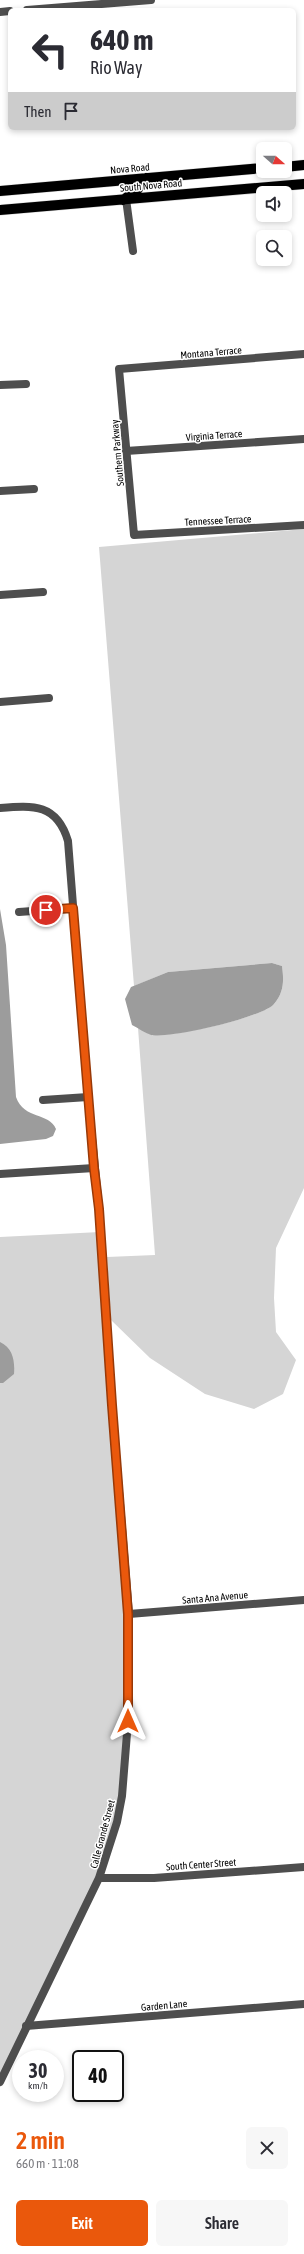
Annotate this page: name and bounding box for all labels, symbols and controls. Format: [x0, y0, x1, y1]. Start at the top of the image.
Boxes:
icon: left [24, 24, 76, 76]
text: 640 m [90, 24, 153, 56]
text: Rio Way [90, 57, 142, 78]
icon: arrive [60, 100, 82, 122]
text: Then [24, 103, 52, 120]
north arrow [256, 142, 292, 178]
map controls [256, 142, 292, 266]
street label: Nova Road [110, 161, 151, 176]
street label: South Nova Road [119, 177, 183, 194]
button: sound [256, 186, 292, 222]
button: search [256, 230, 292, 266]
street label: Montana Terrace [180, 344, 243, 361]
street label: Southern Parkway [109, 419, 126, 487]
street label: Virginia Terrace [185, 428, 243, 443]
street label: Tennessee Terrace [184, 513, 252, 528]
pin [29, 893, 63, 927]
icon: arrive [35, 899, 57, 921]
street label: Santa Ana Avenue [182, 1589, 249, 1606]
position arrow [107, 1700, 149, 1742]
street label: Calle Grande Street [88, 1799, 117, 1870]
street label: South Center Street [166, 1857, 237, 1872]
street label: Garden Lane [140, 1998, 188, 2013]
speed limit sign: 40 [72, 2050, 124, 2102]
text: 30 [29, 2059, 47, 2082]
text: km/h [28, 2080, 48, 2091]
text: 2 min [16, 2127, 65, 2154]
button: close [246, 2127, 288, 2169]
text: 660 m · 11:08 [16, 2156, 79, 2171]
button: Exit [16, 2200, 148, 2246]
button: Share [156, 2200, 288, 2246]

